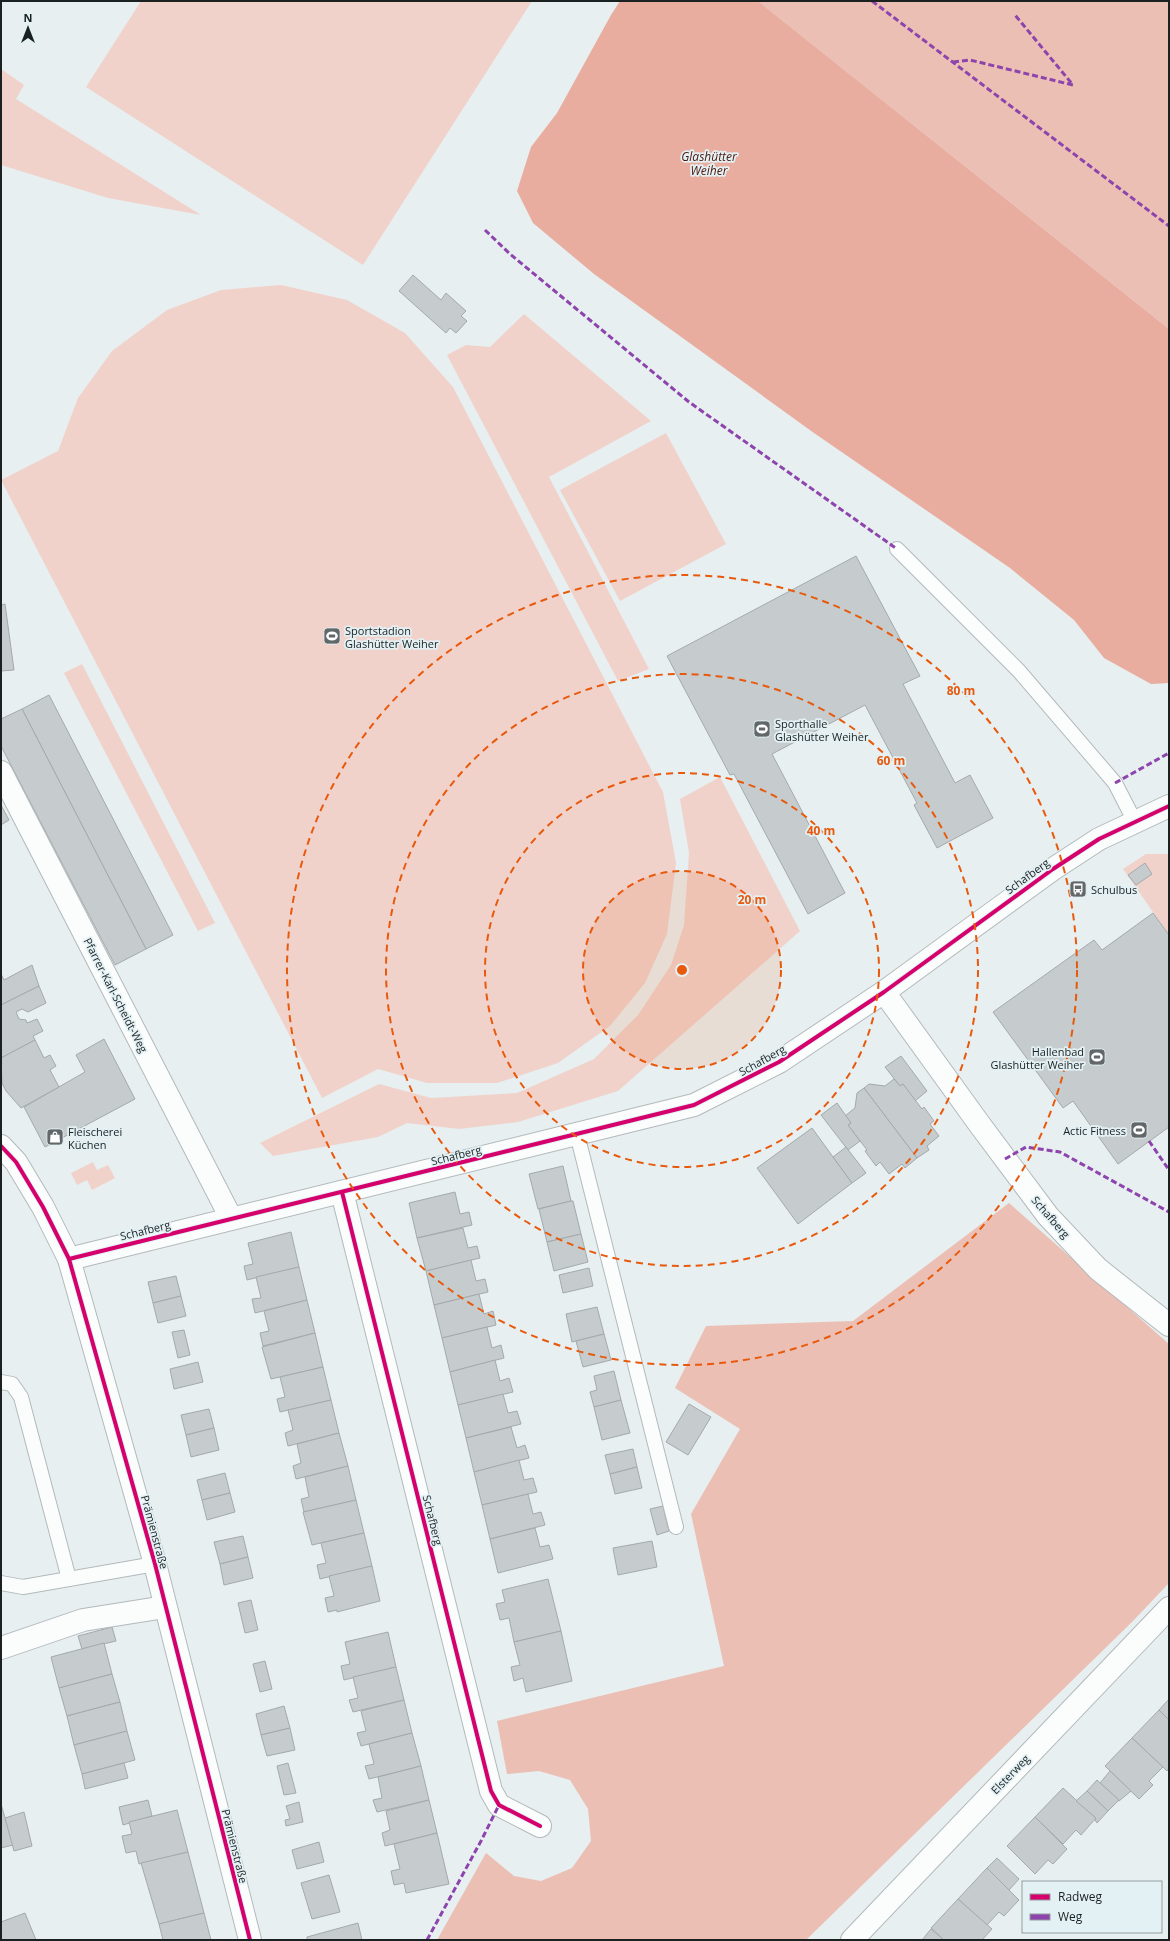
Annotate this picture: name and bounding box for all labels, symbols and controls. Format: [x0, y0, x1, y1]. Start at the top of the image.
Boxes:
north arrow [8, 8, 48, 48]
text: N [24, 10, 32, 25]
water label: Glashütter Weiher [681, 148, 738, 179]
place label: Sportstadion Glashütter Weiher [345, 623, 439, 651]
sports icon: Sportstadion Glashütter Weiher [322, 626, 342, 646]
text: 80 m [947, 682, 975, 699]
place label: Sporthalle Glashütter Weiher [775, 716, 869, 744]
sports icon: Sporthalle Glashütter Weiher [752, 719, 772, 739]
text: 60 m [877, 752, 905, 769]
text: 40 m [807, 822, 835, 839]
street label: Schafberg [1002, 855, 1052, 897]
bus stop icon: Schulbus [1068, 879, 1088, 899]
place label: Schulbus [1091, 882, 1137, 897]
text: 20 m [738, 891, 766, 908]
street label: Pfarrer-Karl-Scheidt-Weg [81, 935, 151, 1055]
centre of rings [675, 963, 689, 977]
street label: Schafberg [736, 1041, 788, 1079]
place label: Hallenbad Glashütter Weiher [990, 1044, 1084, 1072]
sports icon: Hallenbad Glashütter Weiher [1087, 1047, 1107, 1067]
sports icon: Actic Fitness [1129, 1120, 1149, 1140]
place label: Actic Fitness [1063, 1123, 1126, 1138]
place label: Fleischerei Küchen [68, 1124, 122, 1152]
shop icon: Fleischerei Küchen [45, 1127, 65, 1147]
street label: Schafberg [429, 1142, 483, 1168]
street label: Schafberg [1029, 1193, 1073, 1241]
street label: Schafberg [118, 1217, 172, 1243]
street label: Prämienstraße [138, 1493, 172, 1571]
street label: Schafberg [420, 1493, 446, 1547]
street label: Elsterweg [987, 1751, 1033, 1797]
street label: Prämienstraße [219, 1807, 251, 1885]
legend [1022, 1881, 1162, 1933]
text: Radweg [1058, 1888, 1102, 1905]
text: Weg [1058, 1908, 1083, 1925]

